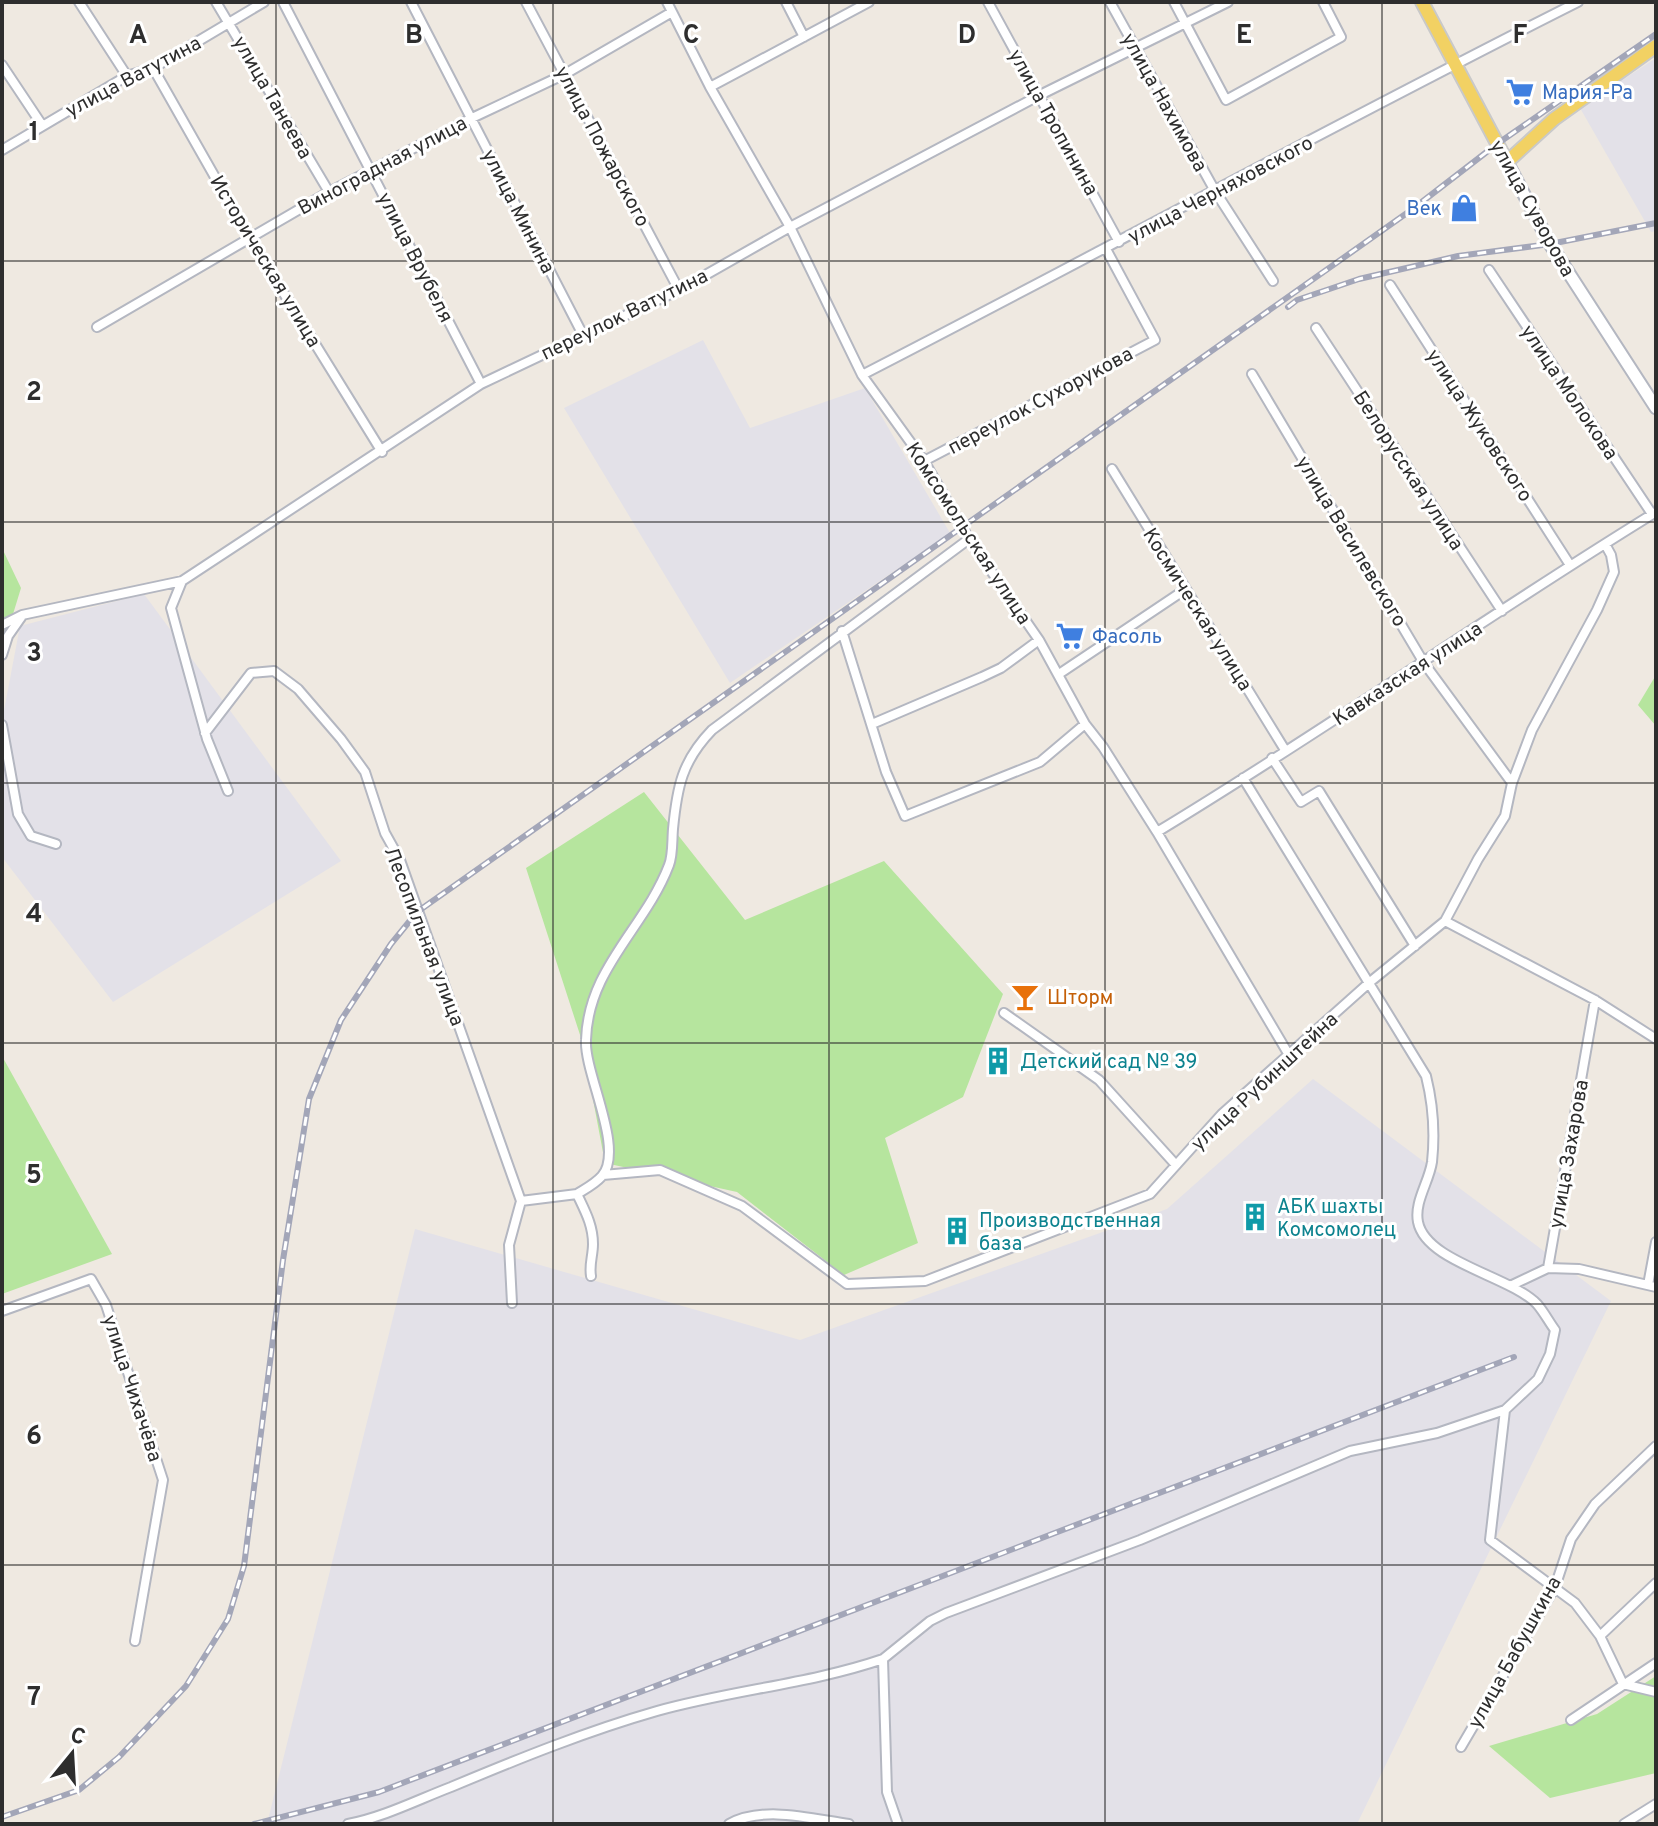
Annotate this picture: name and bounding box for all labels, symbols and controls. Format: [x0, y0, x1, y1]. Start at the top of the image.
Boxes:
text: A [129, 20, 147, 53]
text: B [405, 20, 423, 53]
text: C [683, 20, 699, 53]
text: D [958, 20, 976, 53]
text: E [1236, 20, 1252, 53]
text: F [1513, 20, 1528, 53]
street label: улица Нахимова [1114, 29, 1212, 177]
street label: улица Ватутина [62, 31, 206, 124]
street label: улица Танеева [226, 32, 317, 164]
street label: улица Тропинина [1001, 45, 1103, 201]
street label: улица Пожарского [548, 62, 655, 232]
supermarket icon: Мария-Ра [1505, 77, 1535, 107]
place label: Мария-Ра [1542, 81, 1633, 107]
street label: Виноградная улица [294, 111, 472, 222]
text: 1 [29, 117, 39, 150]
street label: улица Черняховского [1124, 131, 1318, 251]
street label: улица Суворова [1483, 136, 1580, 282]
street label: улица Минина [475, 145, 560, 279]
street label: Историческая улица [203, 171, 326, 353]
street label: улица Врубеля [370, 188, 458, 328]
shop icon: Век [1449, 193, 1479, 223]
place label: Век [1406, 197, 1442, 223]
street label: переулок Ватутина [537, 264, 713, 368]
street label: улица Молокова [1514, 321, 1623, 466]
street label: переулок Сухорукова [944, 342, 1138, 462]
street label: улица Жуковского [1419, 345, 1537, 507]
text: 2 [26, 377, 42, 410]
street label: Белорусская улица [1346, 386, 1469, 556]
street label: Комсомольская улица [899, 438, 1036, 630]
street label: улица Василевского [1289, 452, 1412, 632]
street label: Космическая улица [1136, 524, 1257, 696]
street label: Кавказская улица [1328, 617, 1488, 733]
supermarket icon: Фасоль [1055, 621, 1085, 651]
place label: Фасоль [1092, 625, 1162, 651]
text: 3 [26, 638, 42, 671]
street label: Лесопильная улица [377, 843, 469, 1030]
text: 4 [26, 899, 42, 932]
bar icon: Шторм [1010, 982, 1040, 1012]
place label: Шторм [1047, 986, 1113, 1012]
street label: улица Рубинштейна [1186, 1007, 1344, 1157]
building icon: Детский сад № 39 [983, 1046, 1013, 1076]
place label: Детский сад № 39 [1020, 1050, 1197, 1076]
street label: улица Захарова [1544, 1078, 1596, 1231]
text: 5 [26, 1160, 42, 1193]
place label: АБК шахты Комсомолец [1277, 1195, 1396, 1244]
building icon: АБК шахты Комсомолец [1240, 1202, 1270, 1232]
place label: Производственная база [979, 1209, 1161, 1258]
building icon: Производственная база [942, 1216, 972, 1246]
street label: улица Чихачёва [95, 1312, 167, 1465]
text: 6 [26, 1421, 42, 1454]
street label: улица Бабушкина [1463, 1572, 1568, 1734]
text: 7 [27, 1682, 41, 1715]
north arrow [32, 1714, 112, 1794]
text: С [67, 1722, 88, 1752]

